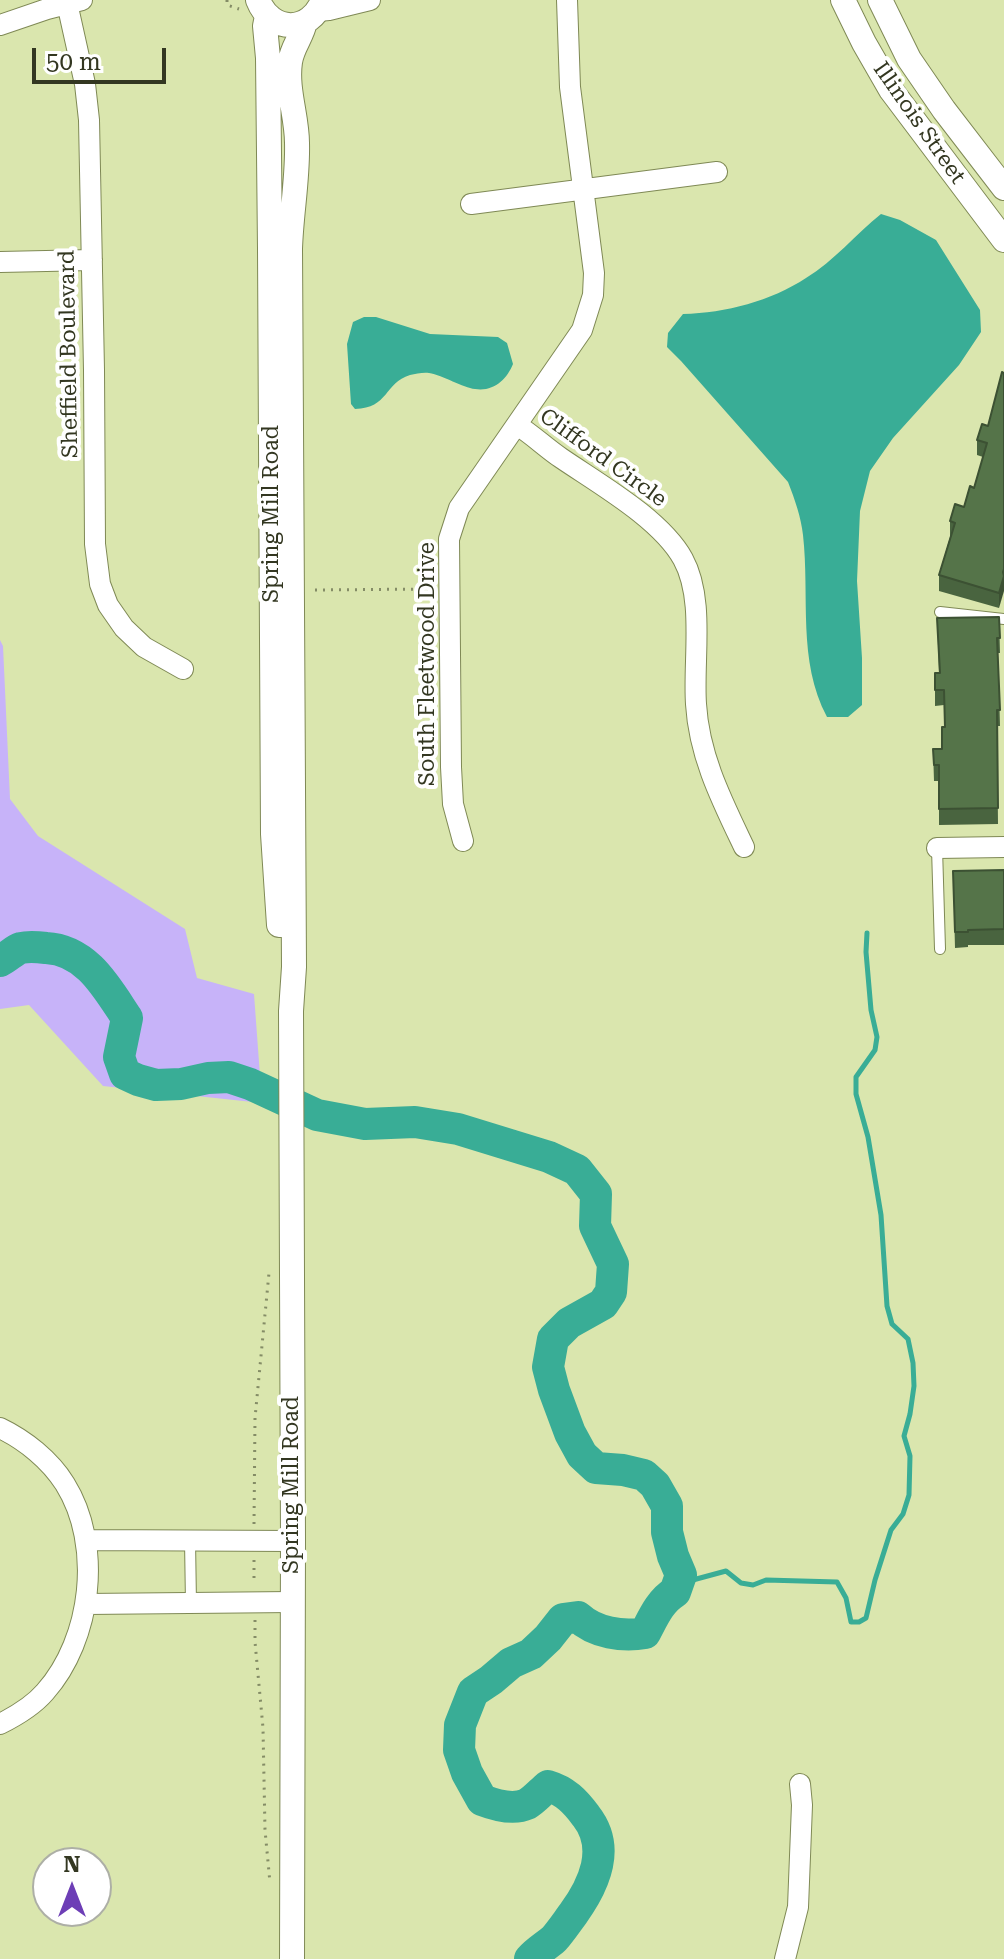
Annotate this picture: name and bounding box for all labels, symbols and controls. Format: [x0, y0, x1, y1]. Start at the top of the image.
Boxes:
scale bar [36, 32, 170, 82]
text: 50 m [46, 48, 101, 76]
street label: Illinois Street [867, 57, 971, 189]
street label: Sheffield Boulevard [54, 250, 84, 458]
street label: Clifford Circle [534, 403, 672, 513]
street label: Spring Mill Road [259, 425, 285, 603]
street label: South Fleetwood Drive [415, 542, 441, 786]
street label: Spring Mill Road [279, 1396, 305, 1574]
north arrow [32, 1847, 112, 1927]
text: N [64, 1852, 80, 1877]

